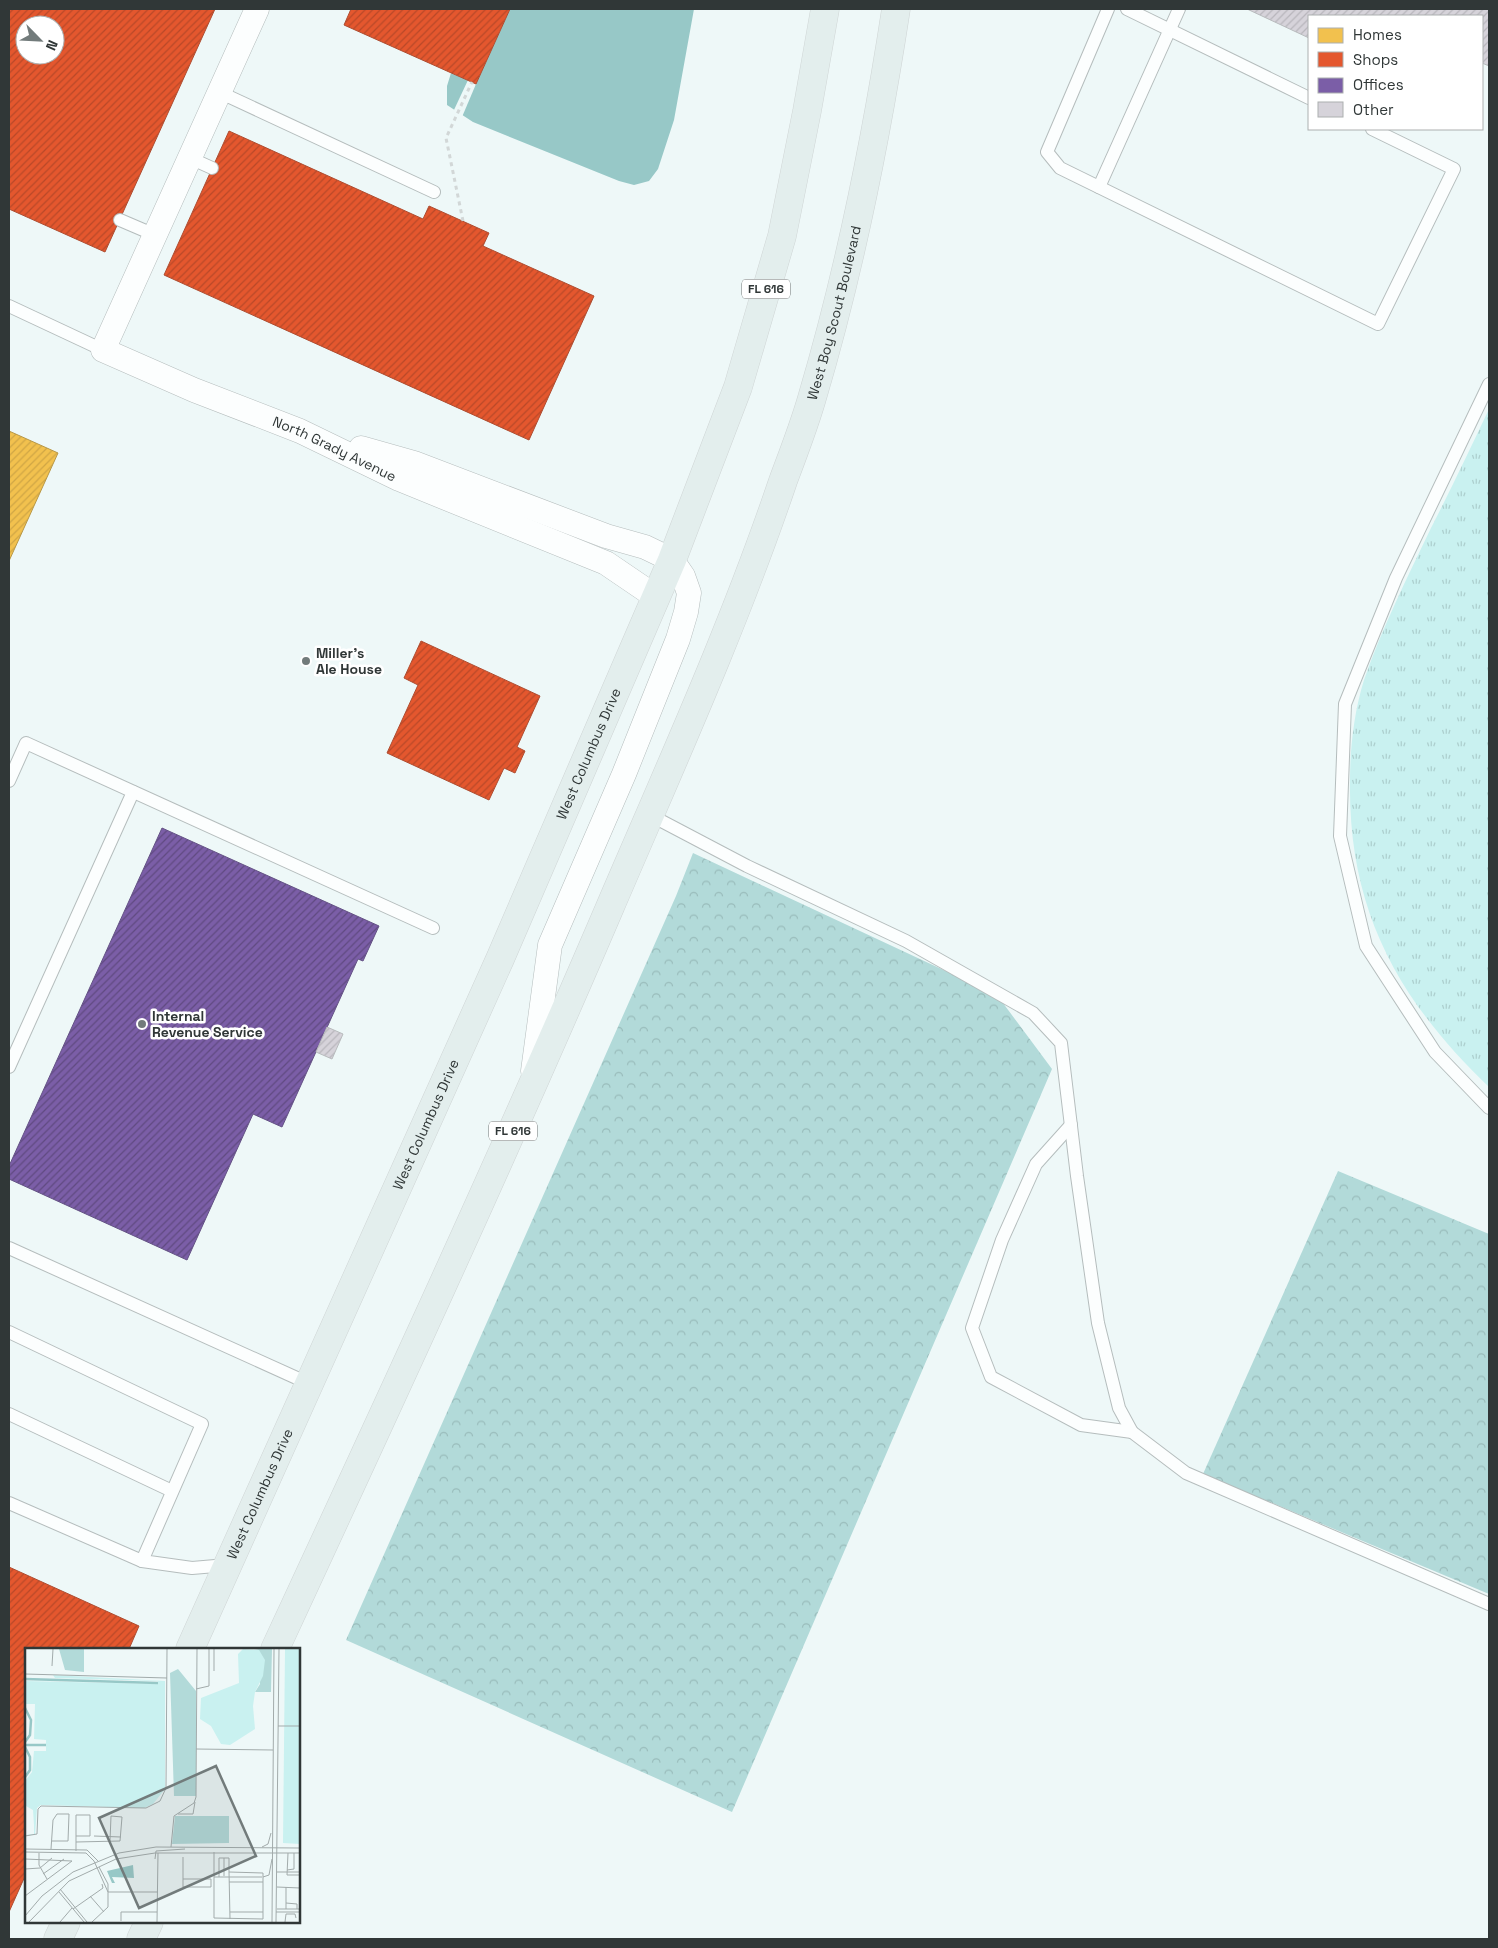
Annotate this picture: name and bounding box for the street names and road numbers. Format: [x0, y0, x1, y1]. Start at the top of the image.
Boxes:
street label: West Boy Scout Boulevard [803, 224, 865, 402]
road number: FL 616 [742, 280, 790, 298]
street label: North Grady Avenue [270, 412, 399, 485]
street label: West Columbus Drive [552, 685, 625, 822]
street label: West Columbus Drive [388, 1056, 463, 1193]
road number: FL 616 [489, 1122, 537, 1140]
street label: West Columbus Drive [222, 1426, 297, 1562]

